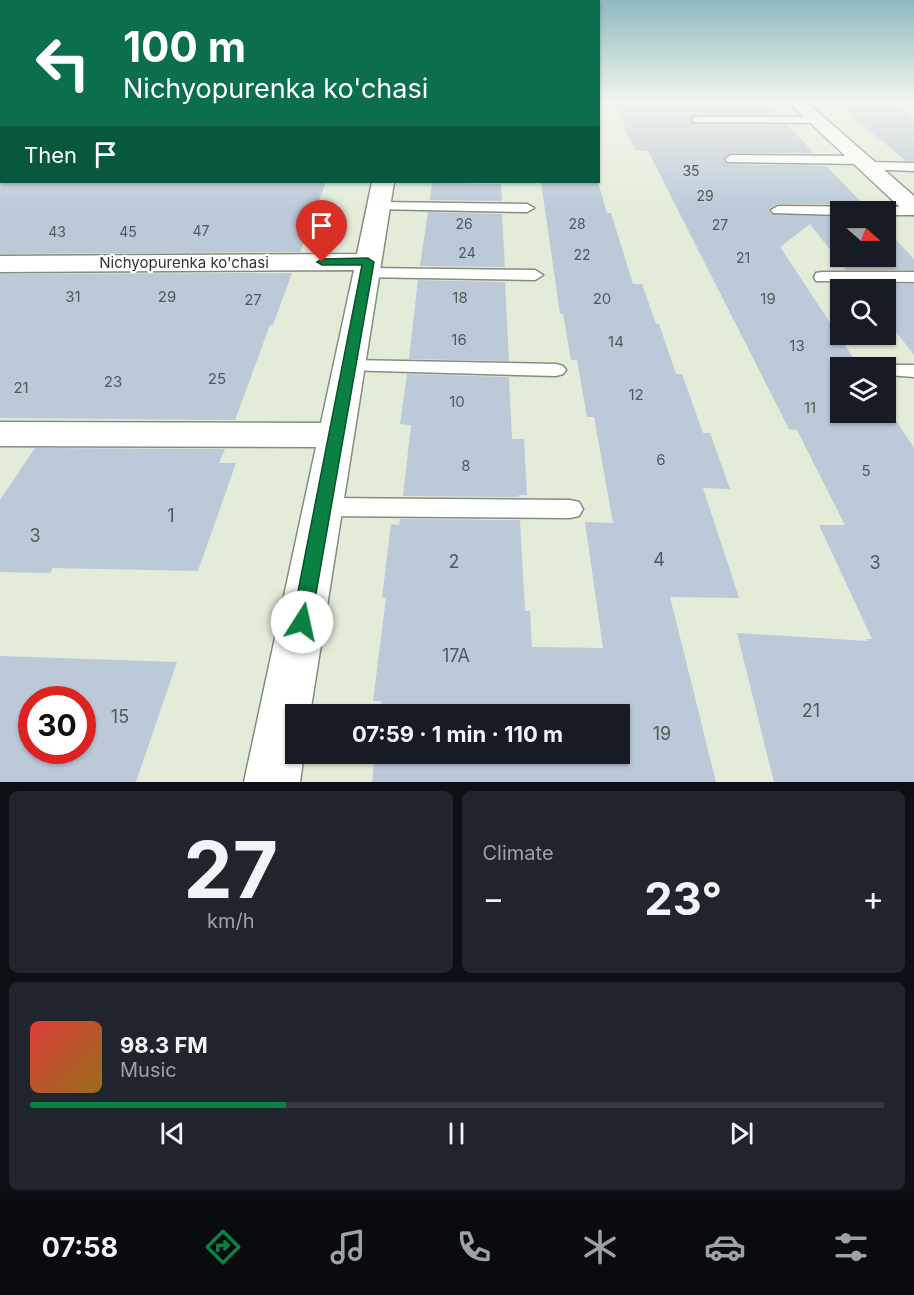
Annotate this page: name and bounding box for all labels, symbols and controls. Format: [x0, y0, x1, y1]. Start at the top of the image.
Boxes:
text: 100 m [123, 21, 246, 72]
icon: left [24, 24, 102, 102]
text: Nichyopurenka ko'chasi [123, 72, 428, 105]
icon: arrive [89, 138, 122, 171]
text: Then [24, 142, 77, 168]
house number: 35 [682, 162, 700, 179]
house number: 29 [696, 187, 714, 204]
pin [296, 200, 347, 262]
north arrow [830, 201, 896, 267]
map controls [830, 201, 896, 423]
icon: arrive [305, 209, 338, 242]
house number: 26 [455, 215, 473, 232]
house number: 28 [568, 215, 586, 232]
house number: 27 [712, 216, 728, 233]
house number: 47 [193, 222, 210, 239]
house number: 43 [48, 223, 66, 240]
house number: 45 [119, 223, 137, 240]
house number: 24 [458, 244, 476, 261]
house number: 22 [573, 246, 591, 263]
house number: 21 [736, 249, 750, 266]
street label: Nichyopurenka ko'chasi [99, 253, 269, 272]
button: search [830, 279, 896, 345]
house number: 31 [65, 287, 81, 306]
house number: 29 [158, 287, 176, 306]
house number: 18 [452, 288, 468, 307]
house number: 20 [593, 289, 611, 308]
house number: 19 [760, 289, 776, 308]
house number: 27 [244, 290, 262, 309]
house number: 16 [451, 330, 467, 349]
house number: 14 [608, 332, 624, 351]
house number: 13 [789, 336, 805, 355]
button: layers [830, 357, 896, 423]
house number: 25 [208, 369, 226, 388]
house number: 23 [104, 372, 122, 391]
house number: 21 [13, 378, 29, 397]
house number: 12 [628, 385, 644, 404]
house number: 10 [449, 392, 465, 411]
house number: 11 [804, 398, 816, 417]
house number: 6 [656, 450, 666, 469]
house number: 8 [461, 456, 471, 475]
house number: 5 [861, 461, 871, 480]
house number: 1 [167, 505, 175, 526]
house number: 3 [29, 525, 41, 546]
house number: 4 [653, 549, 665, 570]
house number: 2 [449, 551, 459, 572]
house number: 3 [869, 552, 881, 573]
position arrow [270, 590, 334, 654]
house number: 17A [442, 645, 470, 666]
speed limit sign: 30 [18, 686, 96, 764]
house number: 21 [802, 700, 820, 721]
house number: 15 [111, 706, 129, 727]
text: 07:59 · 1 min · 110 m [352, 721, 563, 747]
house number: 19 [653, 723, 671, 744]
text: 27 [184, 822, 278, 917]
text: Climate [483, 841, 554, 865]
text: 23° [644, 871, 722, 926]
text: − [483, 878, 504, 918]
text: + [862, 878, 884, 918]
text: km/h [207, 909, 255, 933]
text: 98.3 FM [120, 1032, 208, 1058]
text: Music [120, 1058, 177, 1082]
icon: previous [156, 1117, 189, 1150]
icon: pause [440, 1117, 473, 1150]
icon: next [725, 1117, 758, 1150]
icon: directions [202, 1226, 244, 1268]
icon: music [327, 1226, 369, 1268]
icon: phone [453, 1226, 495, 1268]
icon: climate [579, 1226, 621, 1268]
icon: car [704, 1226, 746, 1268]
icon: filters [830, 1226, 872, 1268]
text: 07:58 [42, 1231, 118, 1264]

